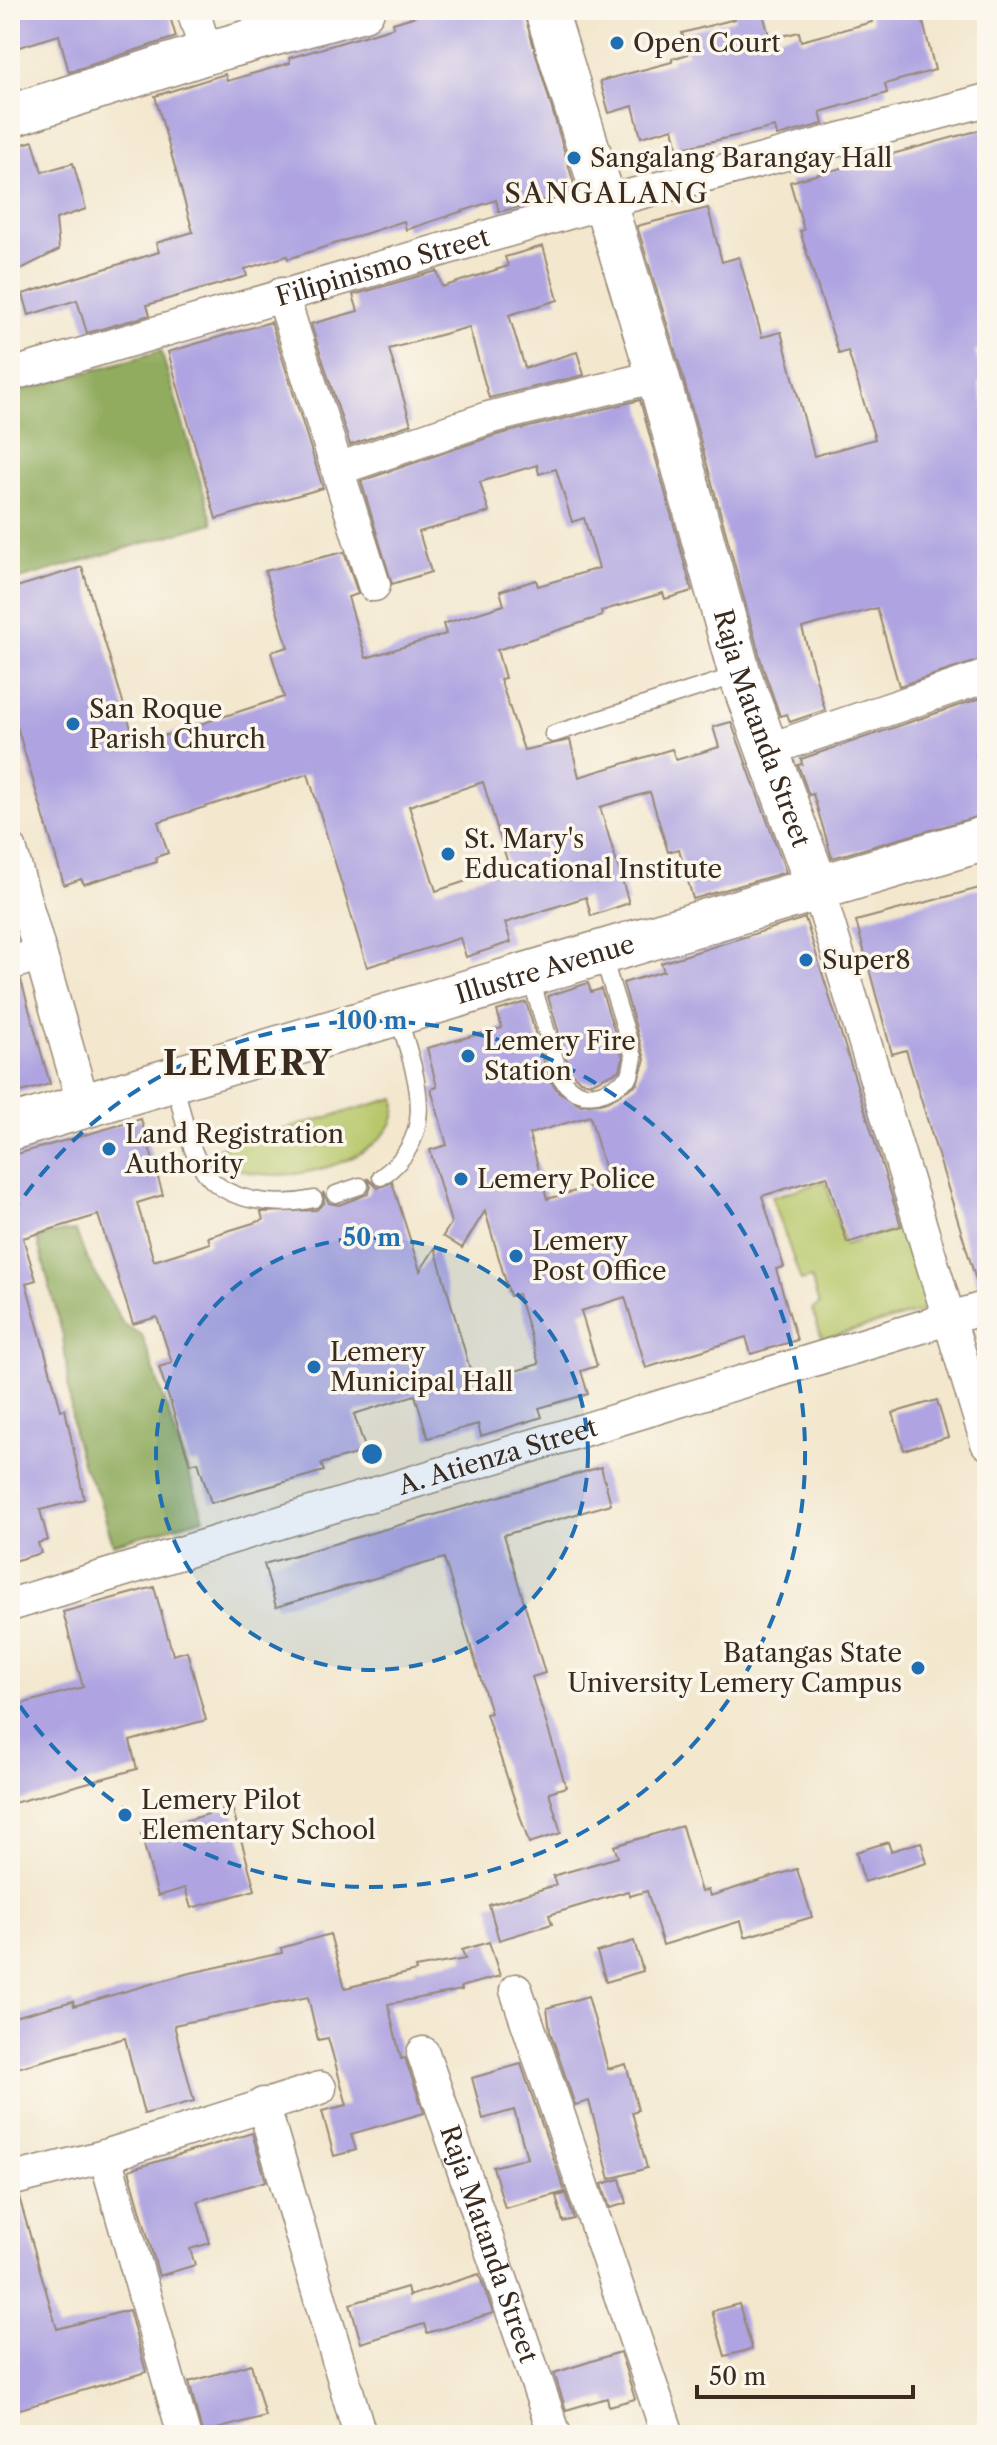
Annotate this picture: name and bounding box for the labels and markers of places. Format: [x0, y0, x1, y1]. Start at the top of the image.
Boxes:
place label: Open Court [633, 27, 781, 59]
marker: Open Court [608, 34, 626, 52]
place label: Sangalang Barangay Hall [590, 142, 893, 174]
marker: Sangalang Barangay Hall [565, 149, 583, 167]
place label: San Roque Parish Church [89, 693, 266, 755]
marker: San Roque Parish Church [64, 715, 82, 733]
place label: St. Mary's Educational Institute [464, 823, 722, 885]
marker: St. Mary's Educational Institute [439, 845, 457, 863]
place label: Super8 [822, 944, 911, 976]
marker: Super8 [797, 951, 815, 969]
place label: Lemery Fire Station [484, 1025, 636, 1087]
marker: Lemery Fire Station [459, 1047, 477, 1065]
place label: Land Registration Authority [124, 1118, 344, 1180]
marker: Land Registration Authority [100, 1140, 118, 1158]
place label: Lemery Police [477, 1163, 655, 1195]
marker: Lemery Police [452, 1170, 470, 1188]
place label: Lemery Post Office [532, 1225, 667, 1287]
marker: Lemery Post Office [507, 1247, 525, 1265]
place label: Lemery Municipal Hall [330, 1336, 514, 1398]
marker: Lemery Municipal Hall [305, 1358, 323, 1376]
centre of rings [358, 1440, 386, 1468]
place label: Batangas State University Lemery Campus [568, 1637, 902, 1699]
marker: Batangas State University Lemery Campus [909, 1659, 927, 1677]
place label: Lemery Pilot Elementary School [141, 1784, 376, 1846]
marker: Lemery Pilot Elementary School [116, 1806, 134, 1824]

